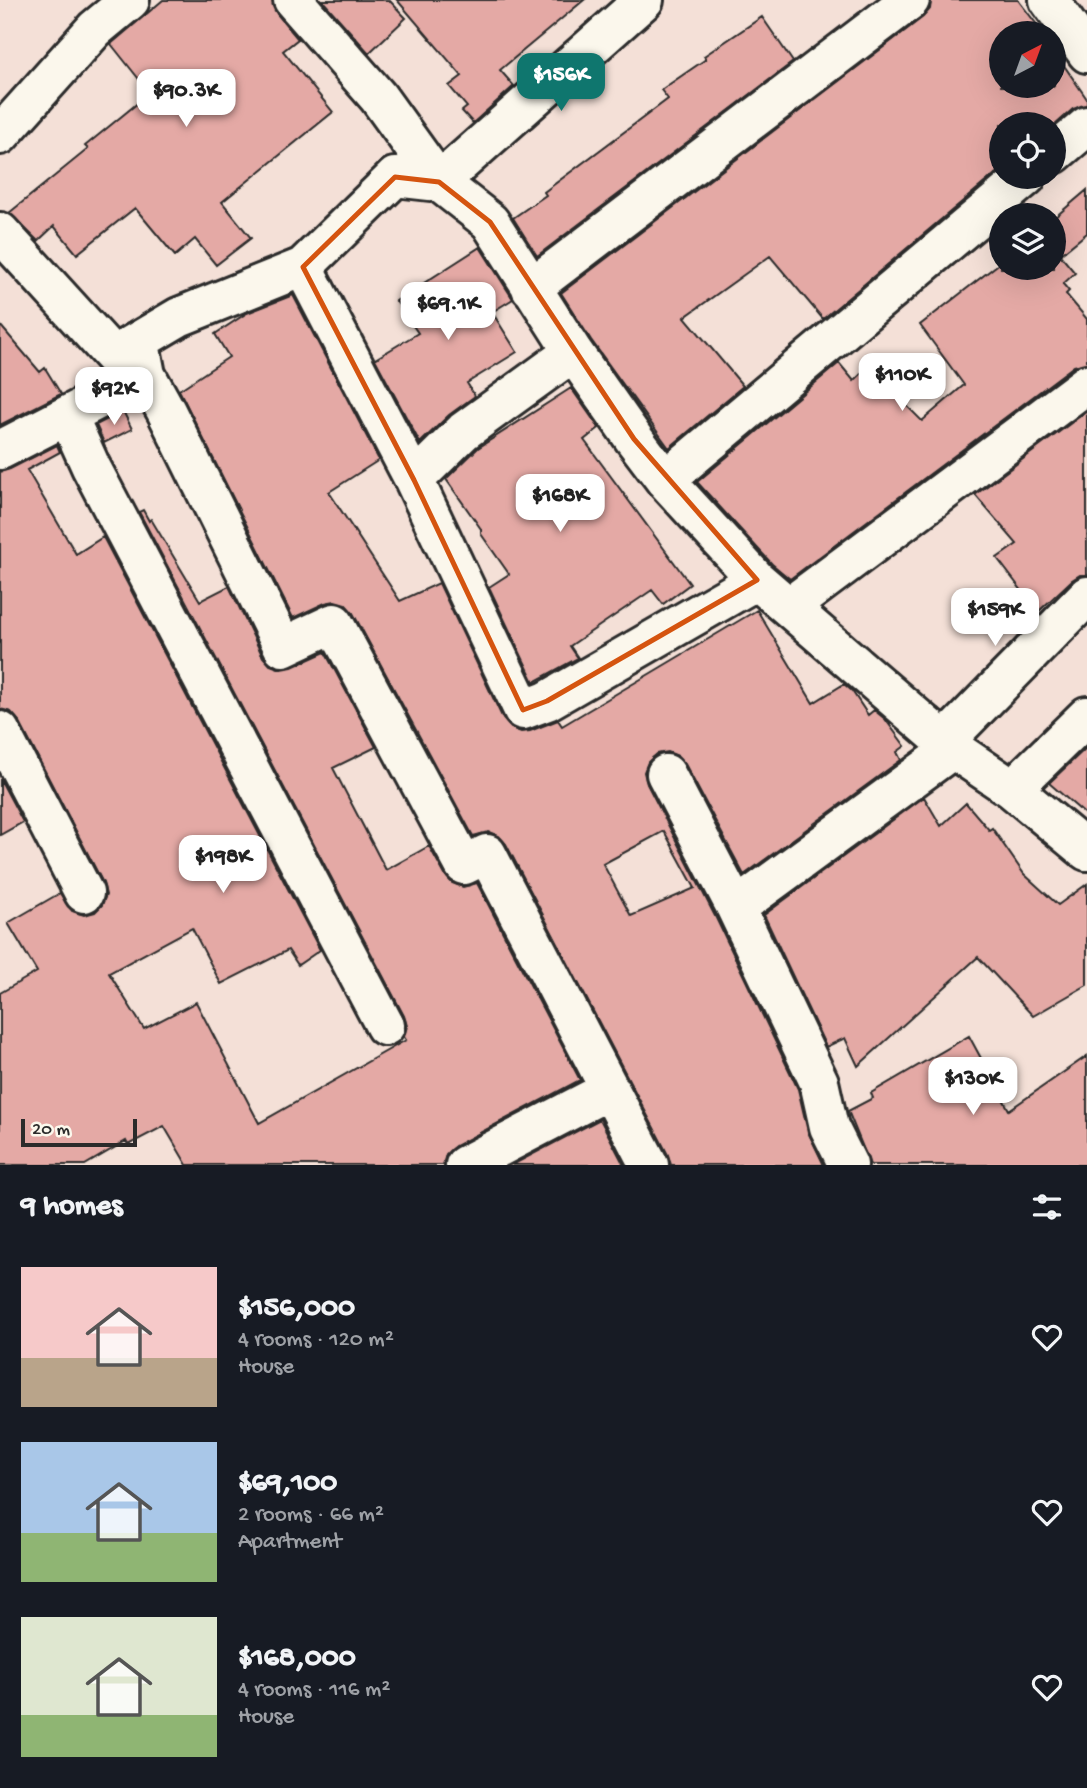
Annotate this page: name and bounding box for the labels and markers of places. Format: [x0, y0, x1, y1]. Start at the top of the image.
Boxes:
pin: $156K [512, 54, 610, 113]
pin: $90.3K [129, 69, 243, 129]
pin: $69.1K [391, 282, 505, 342]
pin: $110K [853, 354, 951, 413]
pin: $92K [73, 368, 155, 427]
pin: $168K [511, 475, 609, 534]
pin: $159K [946, 588, 1044, 648]
pin: $198K [174, 836, 272, 895]
pin: $130K [924, 1058, 1022, 1117]

